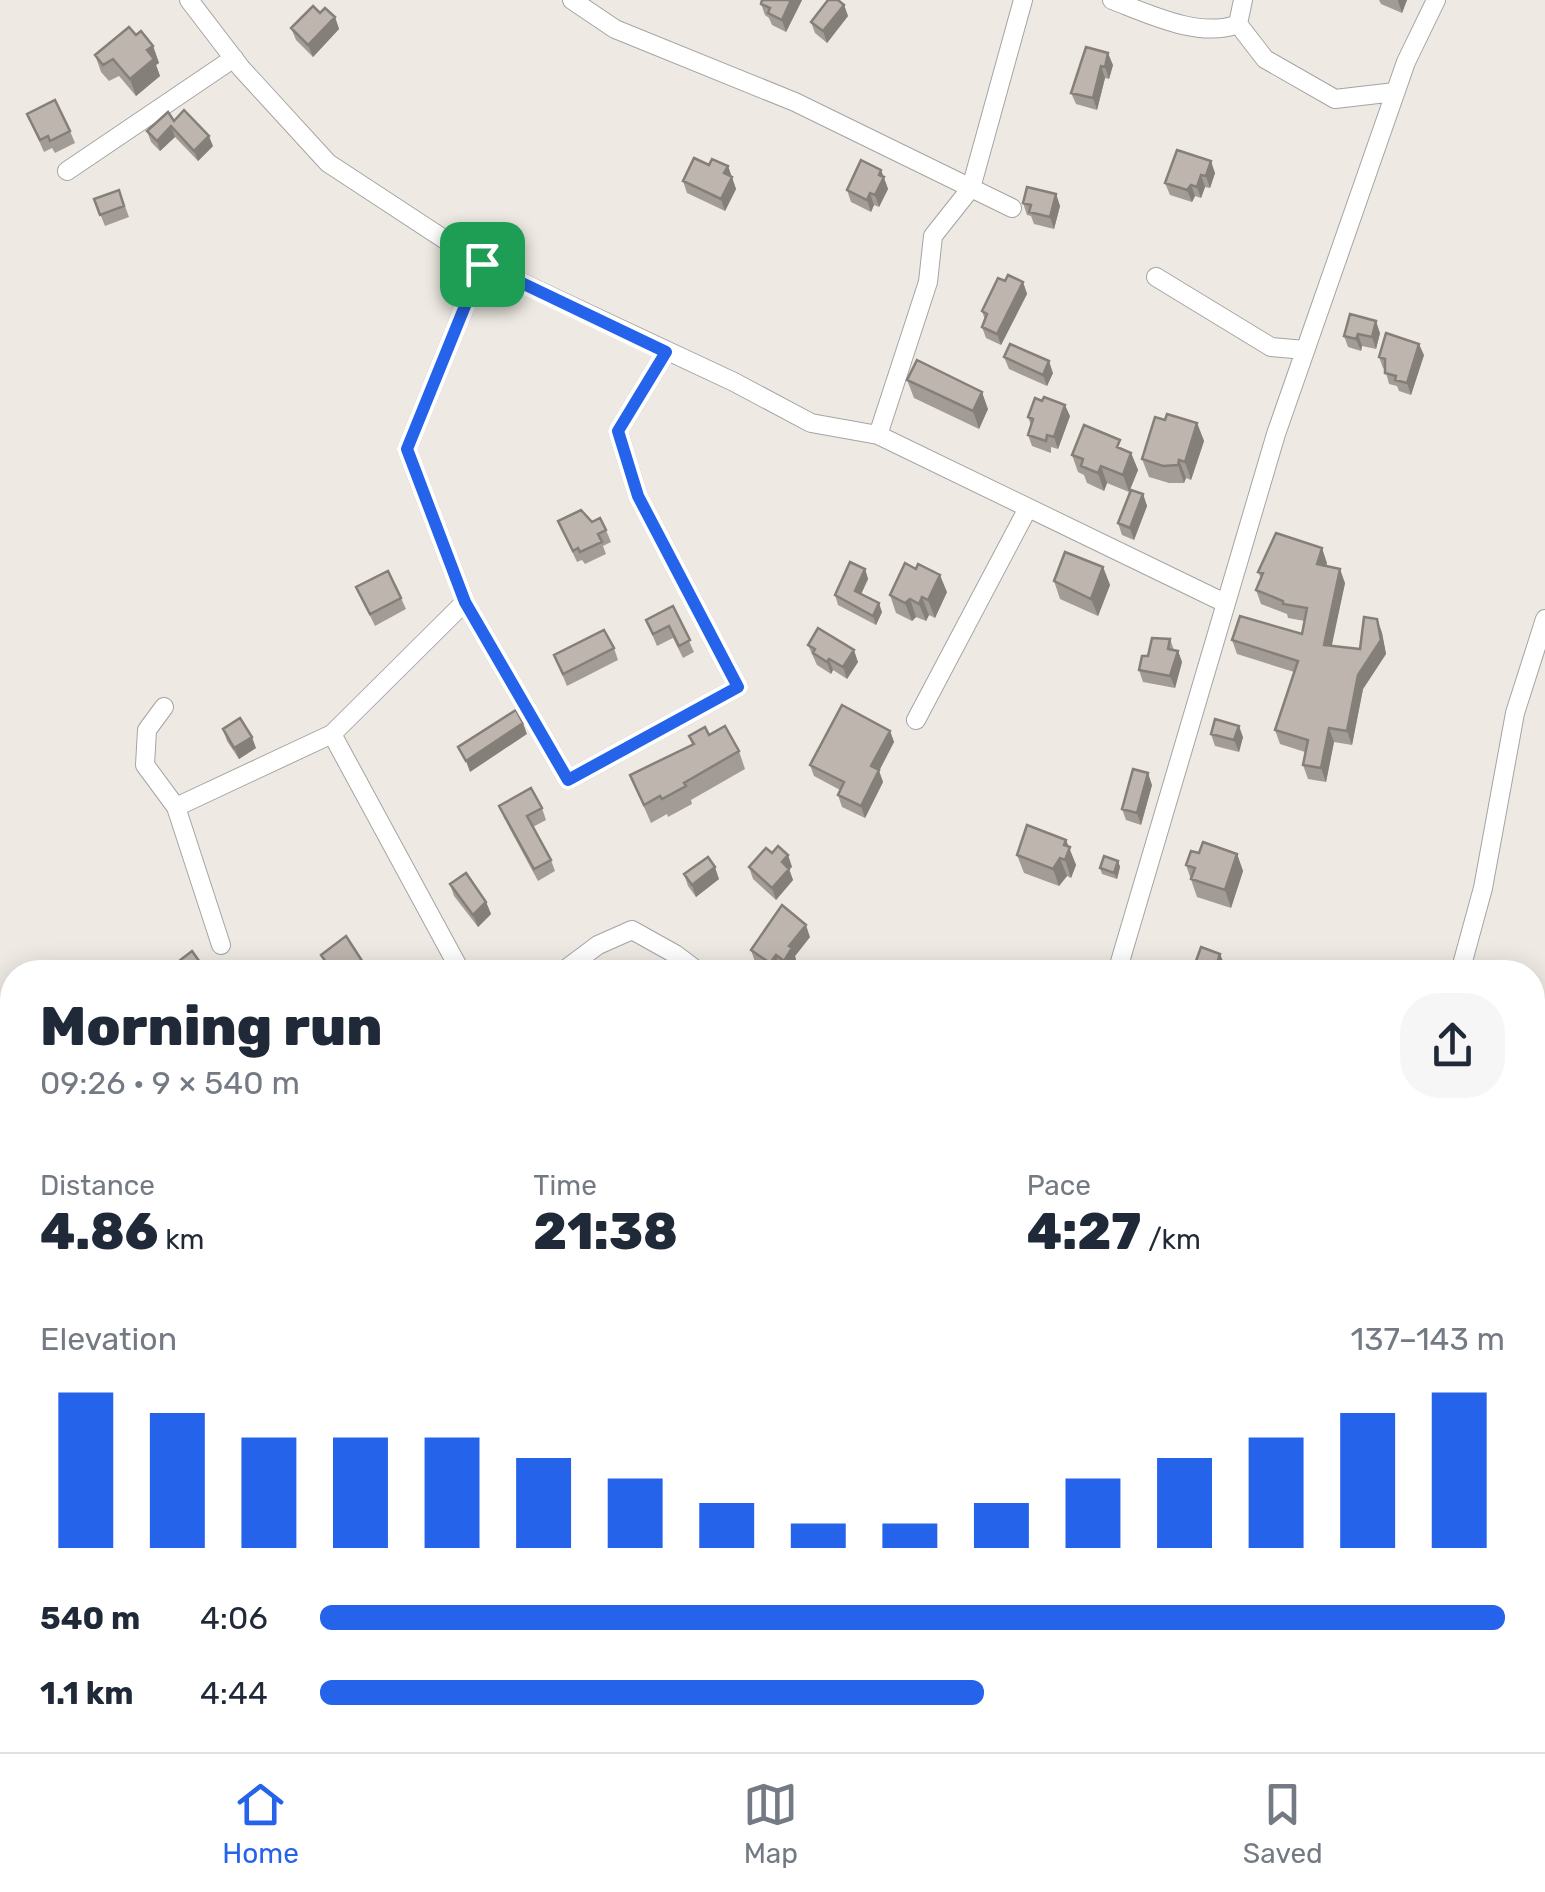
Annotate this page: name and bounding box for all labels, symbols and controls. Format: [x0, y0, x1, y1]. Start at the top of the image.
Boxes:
pin [440, 222, 525, 307]
icon: arrive [455, 237, 510, 292]
button: share [1400, 993, 1505, 1098]
text: Morning run [40, 994, 382, 1059]
text: 09:26 · 9 × 540 m [40, 1064, 300, 1102]
text: Distance [40, 1169, 155, 1202]
text: Time [533, 1169, 597, 1202]
text: Pace [1027, 1169, 1091, 1202]
text: 4.86 [40, 1202, 158, 1262]
text: 21:38 [533, 1202, 678, 1262]
text: 4:27 [1027, 1202, 1141, 1262]
text: km [158, 1223, 205, 1256]
text: /km [1141, 1223, 1201, 1256]
text: Elevation [40, 1320, 177, 1358]
text: 137–143 m [1350, 1320, 1505, 1358]
text: 540 m [40, 1599, 140, 1637]
text: 4:06 [200, 1599, 268, 1637]
text: 1.1 km [40, 1674, 134, 1712]
text: 4:44 [200, 1674, 268, 1712]
tab: Home [222, 1777, 299, 1870]
tab: Map [743, 1777, 798, 1870]
tab: Saved [1243, 1777, 1323, 1870]

